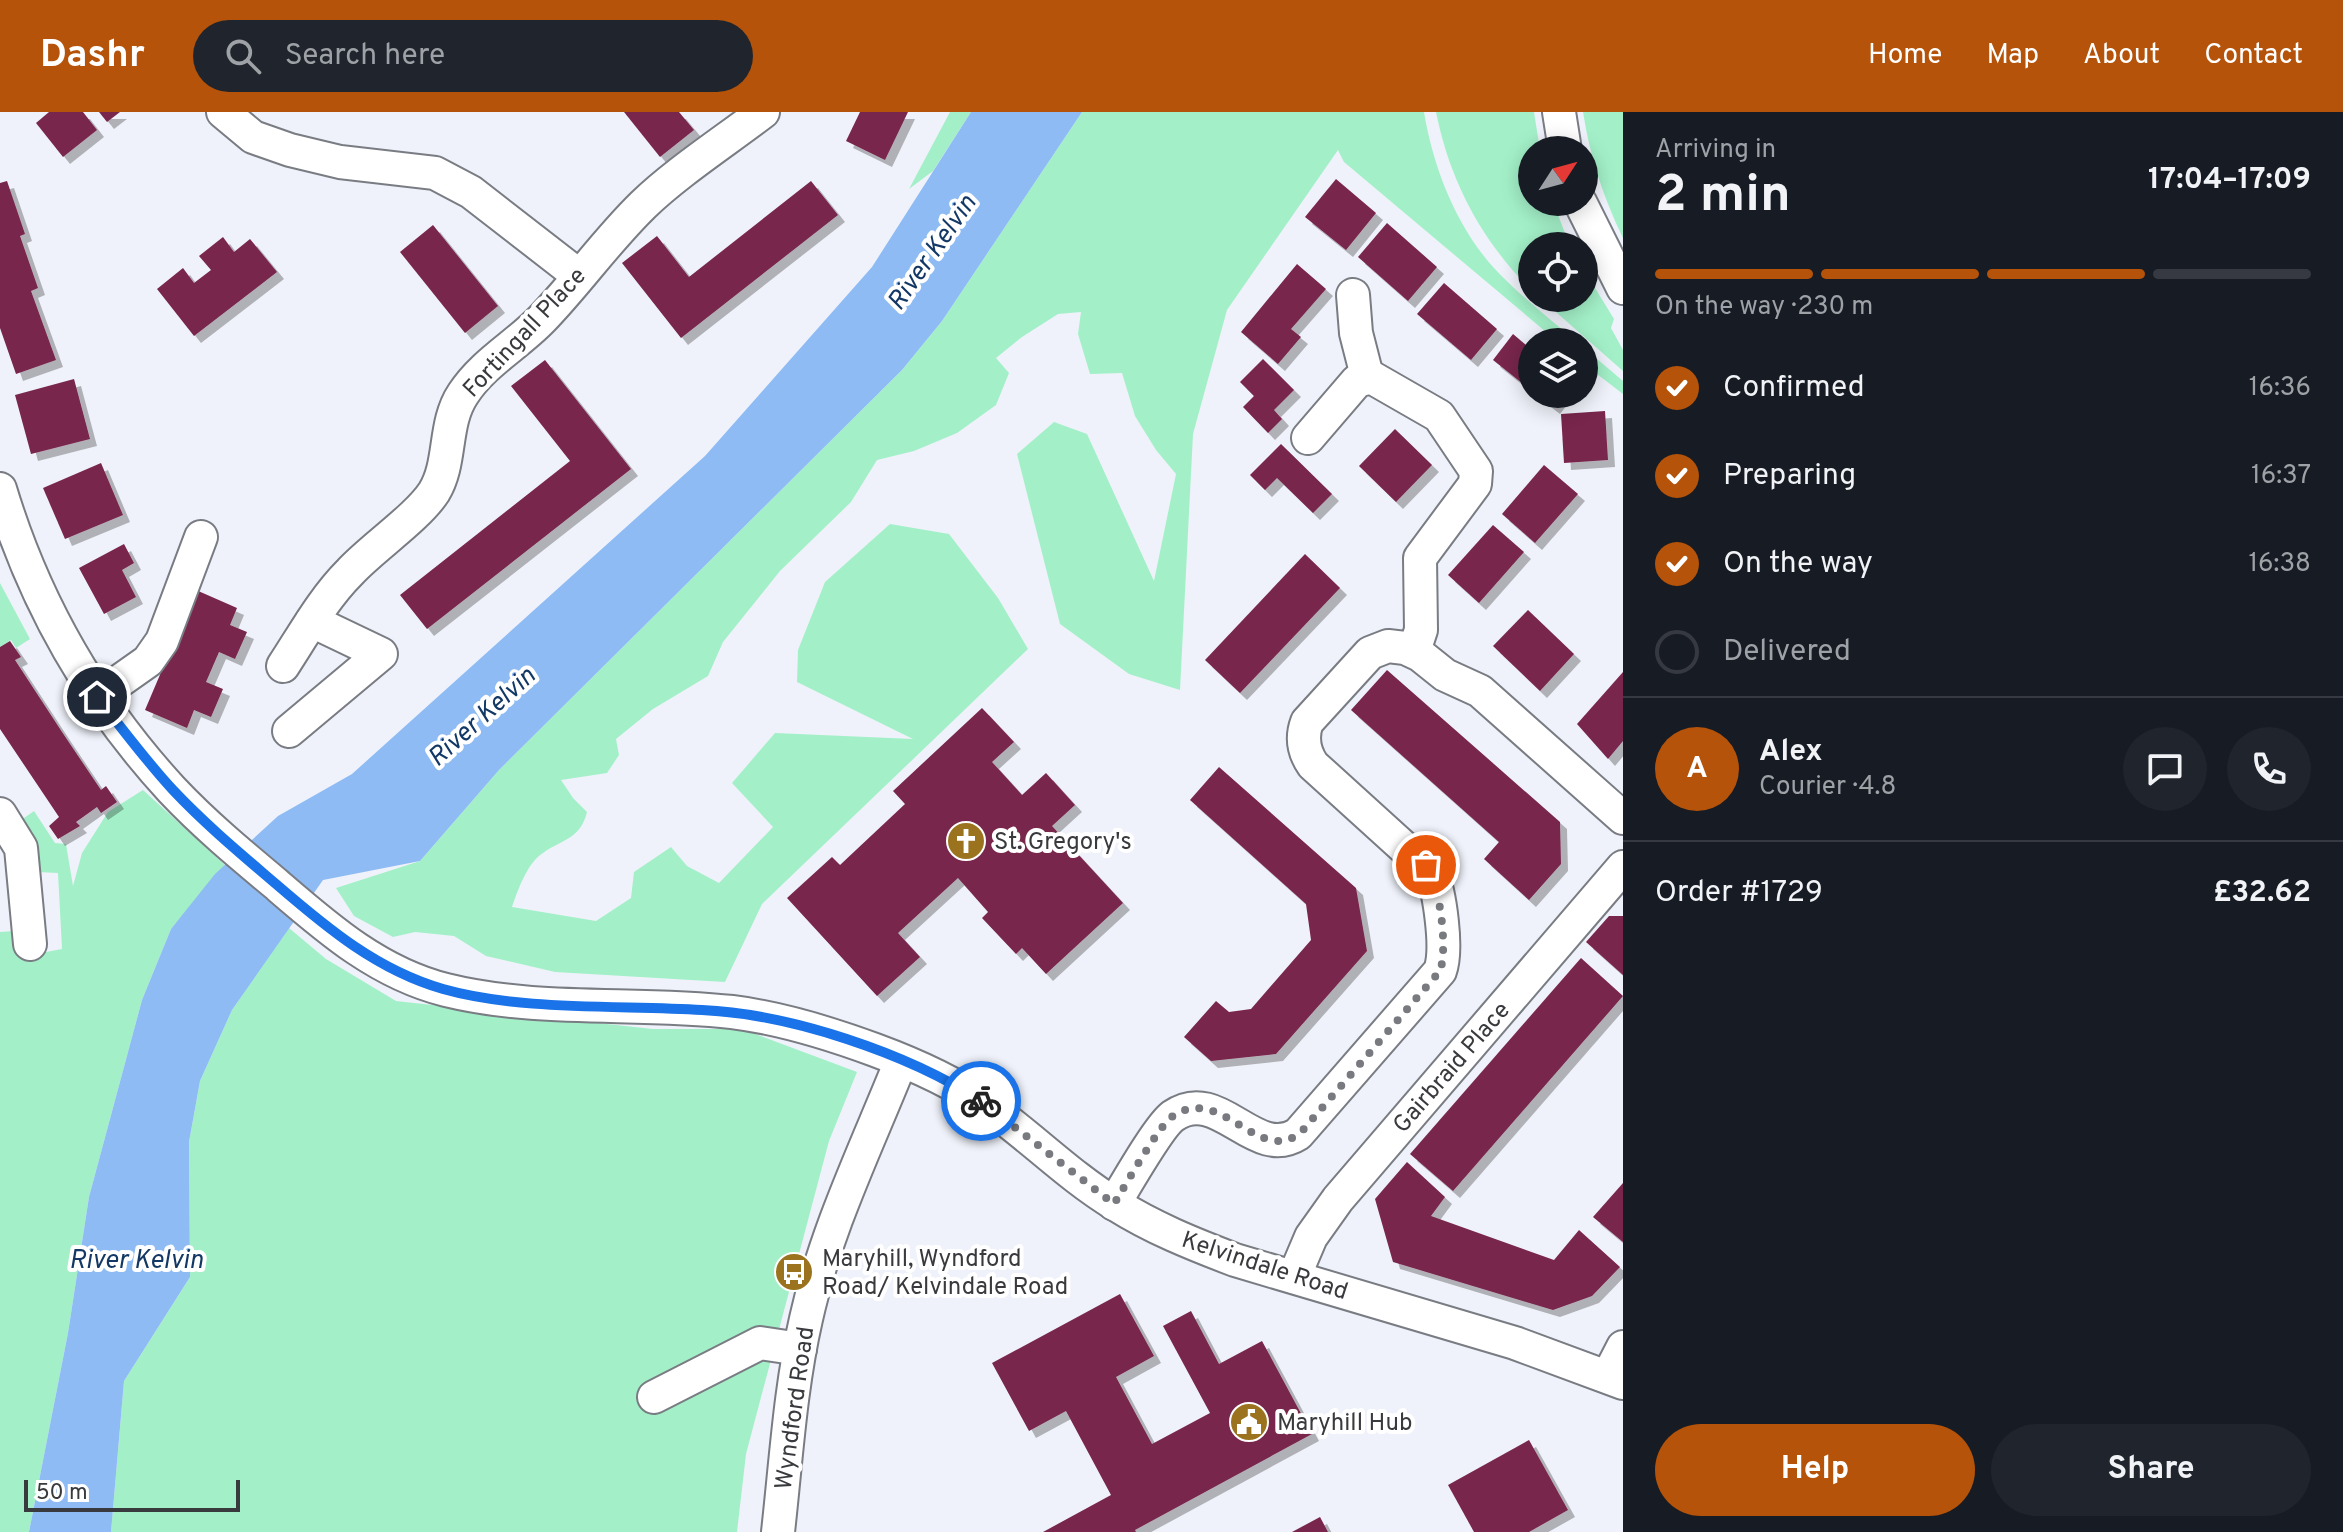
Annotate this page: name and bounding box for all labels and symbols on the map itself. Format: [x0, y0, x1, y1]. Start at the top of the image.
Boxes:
north arrow [1518, 136, 1598, 216]
water label: River Kelvin [881, 189, 985, 318]
street label: Fortingall Place [458, 262, 593, 405]
water label: River Kelvin [422, 661, 544, 775]
pin [63, 663, 131, 731]
church icon: St. Gregory's [945, 820, 987, 862]
place label: St. Gregory's [994, 828, 1132, 858]
pin [1392, 831, 1460, 899]
street label: Gairbraid Place [1387, 997, 1518, 1140]
courier [941, 1061, 1021, 1141]
street label: Kelvindale Road [1177, 1226, 1351, 1308]
water label: River Kelvin [69, 1245, 203, 1278]
place label: Maryhill, Wyndford Road/ Kelvindale Road [822, 1245, 1068, 1303]
bus stop icon: Maryhill, Wyndford Road/ Kelvindale Road [773, 1251, 815, 1293]
street label: Wyndford Road [770, 1325, 822, 1492]
public building icon: Maryhill Hub [1228, 1401, 1270, 1443]
place label: Maryhill Hub [1277, 1409, 1412, 1439]
scale bar [24, 1476, 240, 1512]

